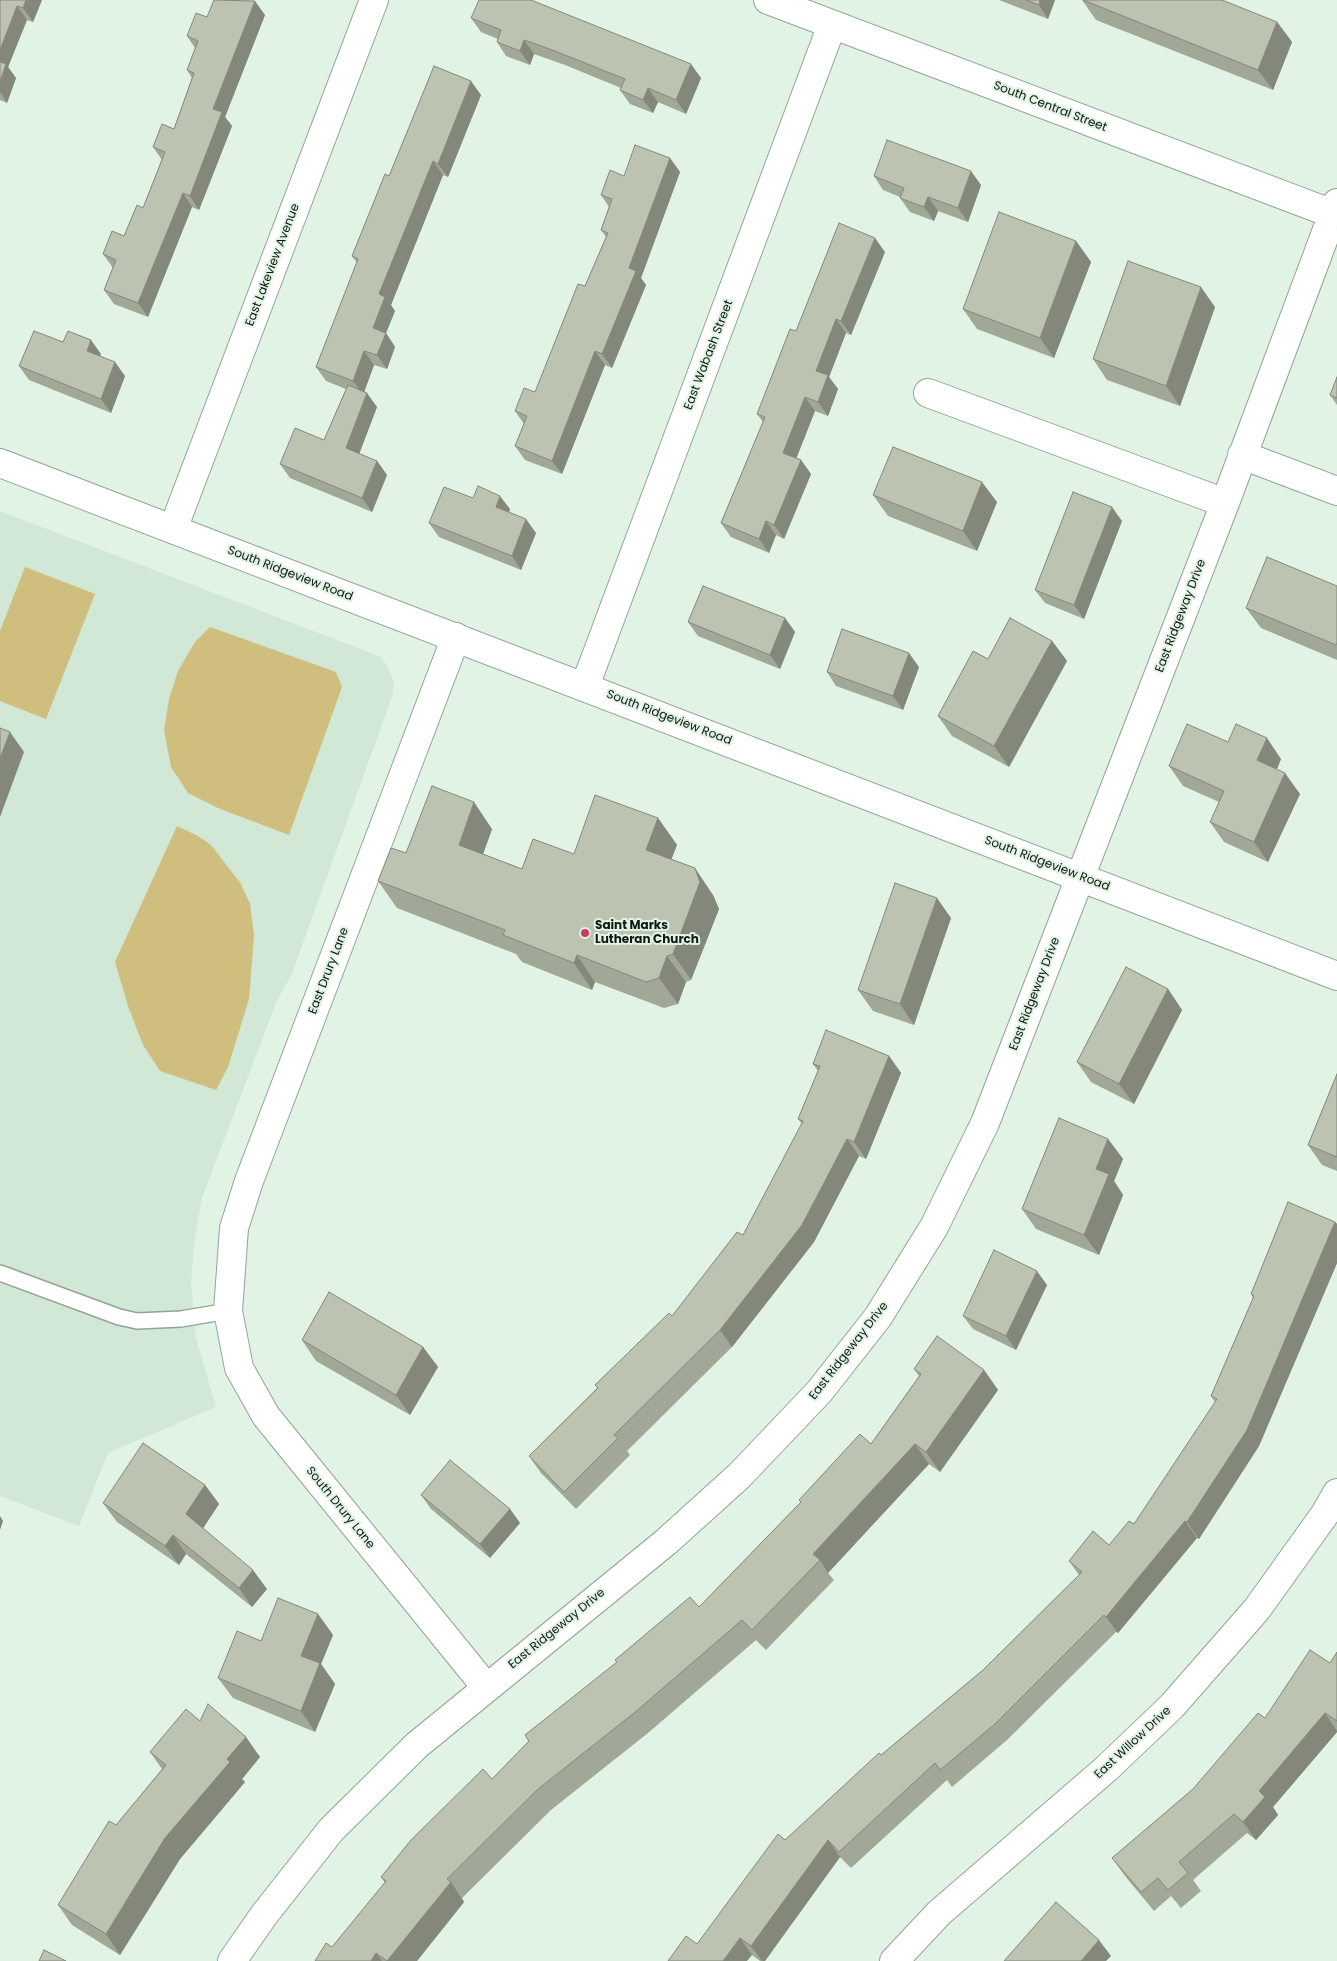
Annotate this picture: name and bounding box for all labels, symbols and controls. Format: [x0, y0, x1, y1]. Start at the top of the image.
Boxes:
street label: South Central Street [991, 79, 1109, 135]
street label: East Lakeview Avenue [243, 202, 303, 328]
street label: East Wabash Street [681, 298, 737, 412]
street label: South Ridgeview Road [225, 543, 355, 605]
street label: East Ridgeway Drive [1153, 557, 1209, 675]
street label: South Ridgeview Road [604, 687, 734, 749]
street label: South Ridgeview Road [982, 833, 1112, 895]
place label: Saint Marks Lutheran Church [595, 919, 699, 947]
street label: East Drury Lane [306, 926, 352, 1016]
marker: Saint Marks Lutheran Church [579, 927, 591, 939]
street label: East Ridgeway Drive [1007, 935, 1063, 1053]
street label: East Ridgeway Drive [806, 1299, 892, 1403]
street label: South Drury Lane [303, 1464, 377, 1552]
street label: East Ridgeway Drive [506, 1586, 608, 1672]
street label: East Willow Drive [1092, 1704, 1174, 1782]

